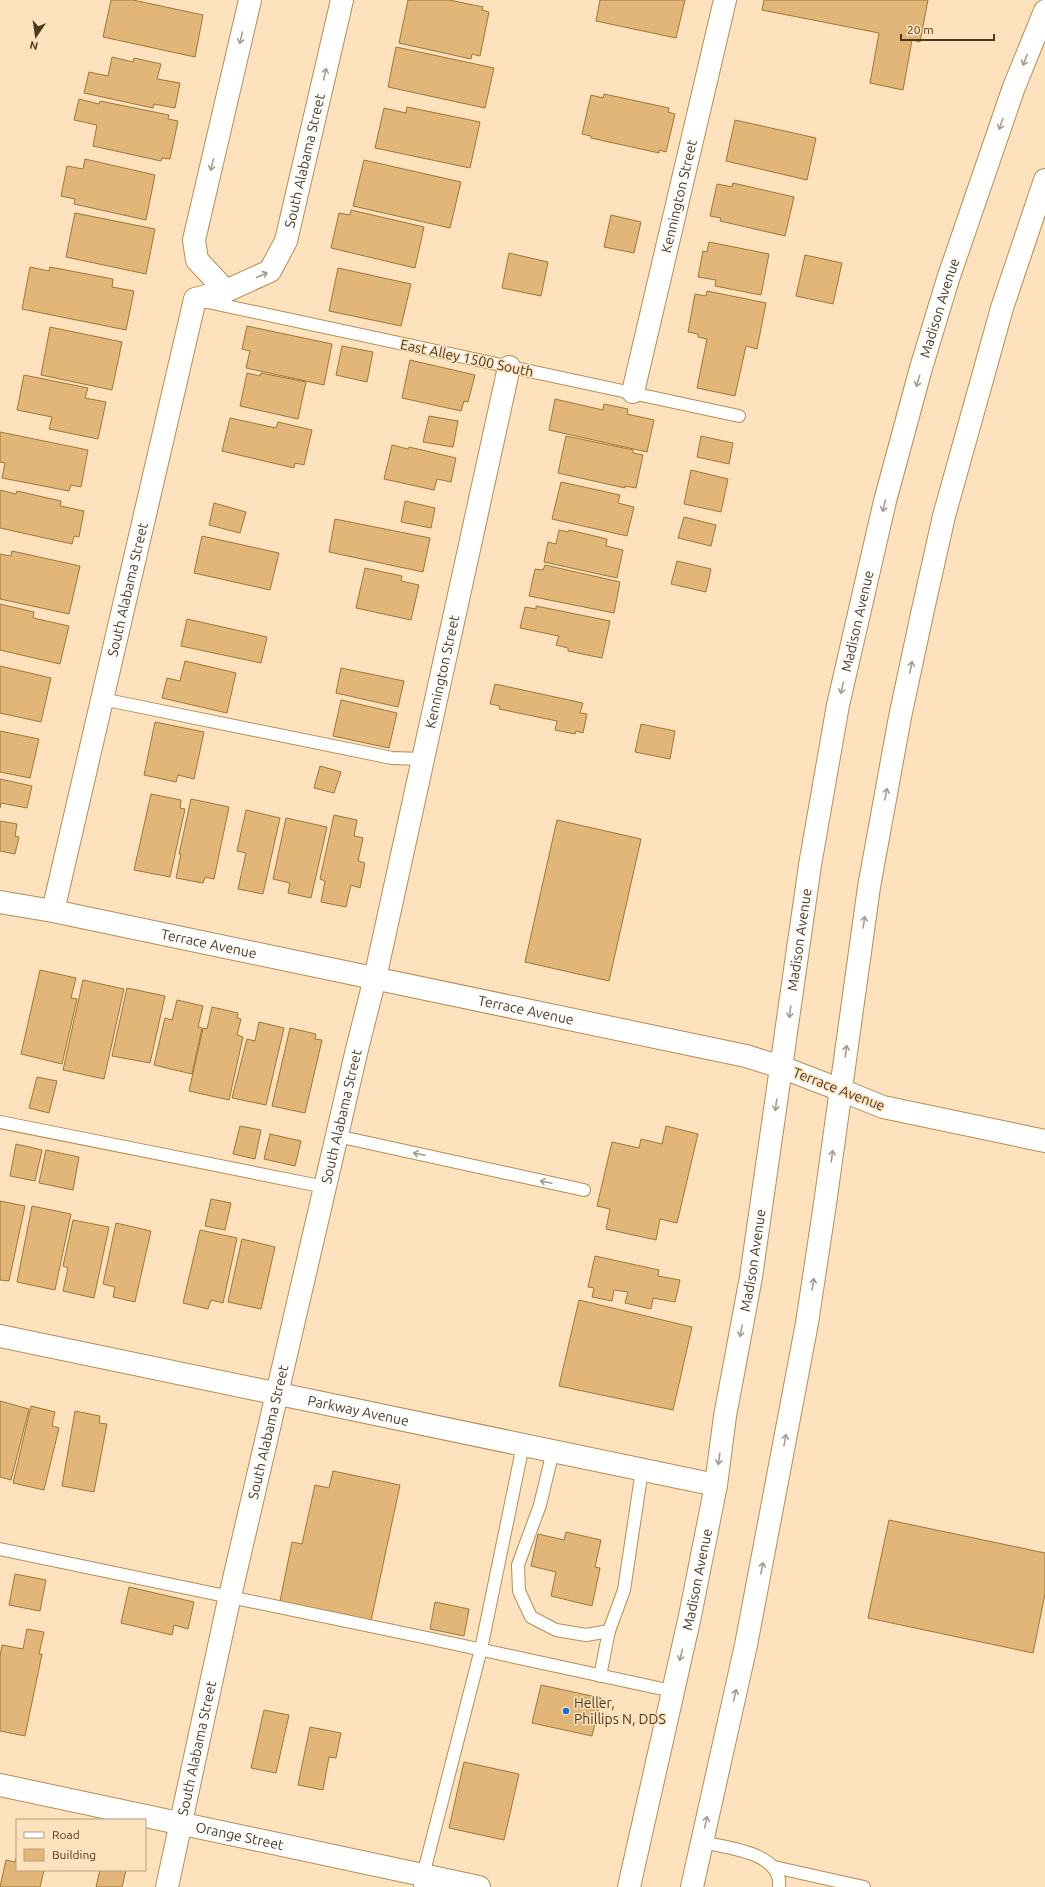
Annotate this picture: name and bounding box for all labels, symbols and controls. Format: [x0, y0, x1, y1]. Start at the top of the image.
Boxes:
north arrow [16, 16, 56, 56]
scale bar [901, 16, 994, 42]
text: 20 m [907, 23, 934, 36]
one-way arrow [237, 31, 245, 44]
text: N [28, 39, 39, 53]
one-way arrow [1021, 54, 1029, 66]
one-way arrow [321, 68, 329, 81]
street label: South Alabama Street [281, 92, 328, 229]
one-way arrow [997, 118, 1005, 130]
street label: Kennington Street [658, 138, 700, 254]
one-way arrow [207, 158, 215, 171]
street label: Madison Avenue [917, 256, 963, 360]
one-way arrow [256, 271, 268, 278]
street label: East Alley 1500 South [399, 336, 535, 380]
one-way arrow [914, 374, 921, 387]
one-way arrow [879, 500, 887, 513]
street label: South Alabama Street [104, 520, 151, 658]
street label: Madison Avenue [838, 569, 877, 673]
street label: Kennington Street [422, 613, 462, 730]
one-way arrow [907, 660, 915, 673]
one-way arrow [838, 681, 846, 694]
one-way arrow [882, 788, 890, 801]
street label: Madison Avenue [784, 887, 815, 992]
one-way arrow [860, 916, 868, 929]
street label: Terrace Avenue [160, 926, 258, 961]
street label: Terrace Avenue [477, 992, 575, 1028]
one-way arrow [786, 1005, 794, 1018]
one-way arrow [842, 1045, 850, 1058]
street label: South Alabama Street [318, 1047, 365, 1185]
street label: Terrace Avenue [791, 1064, 887, 1114]
one-way arrow [772, 1099, 780, 1112]
one-way arrow [412, 1150, 425, 1158]
one-way arrow [828, 1150, 836, 1163]
one-way arrow [539, 1177, 552, 1185]
street label: Madison Avenue [737, 1208, 769, 1313]
one-way arrow [809, 1278, 817, 1291]
one-way arrow [737, 1324, 745, 1337]
street label: South Alabama Street [245, 1363, 291, 1501]
street label: Parkway Avenue [306, 1392, 410, 1429]
one-way arrow [781, 1434, 789, 1447]
one-way arrow [715, 1452, 723, 1465]
street label: Madison Avenue [679, 1527, 715, 1632]
one-way arrow [758, 1561, 766, 1574]
one-way arrow [676, 1648, 684, 1661]
street label: South Alabama Street [175, 1679, 219, 1817]
one-way arrow [731, 1689, 739, 1702]
place label: Heller, Phillips N, DDS [574, 1695, 666, 1727]
marker: Heller, Phillips N, DDS [561, 1706, 571, 1716]
one-way arrow [703, 1815, 711, 1828]
legend [16, 1819, 146, 1871]
street label: Orange Street [194, 1819, 286, 1853]
text: Road [52, 1828, 80, 1841]
text: Building [52, 1848, 96, 1861]

